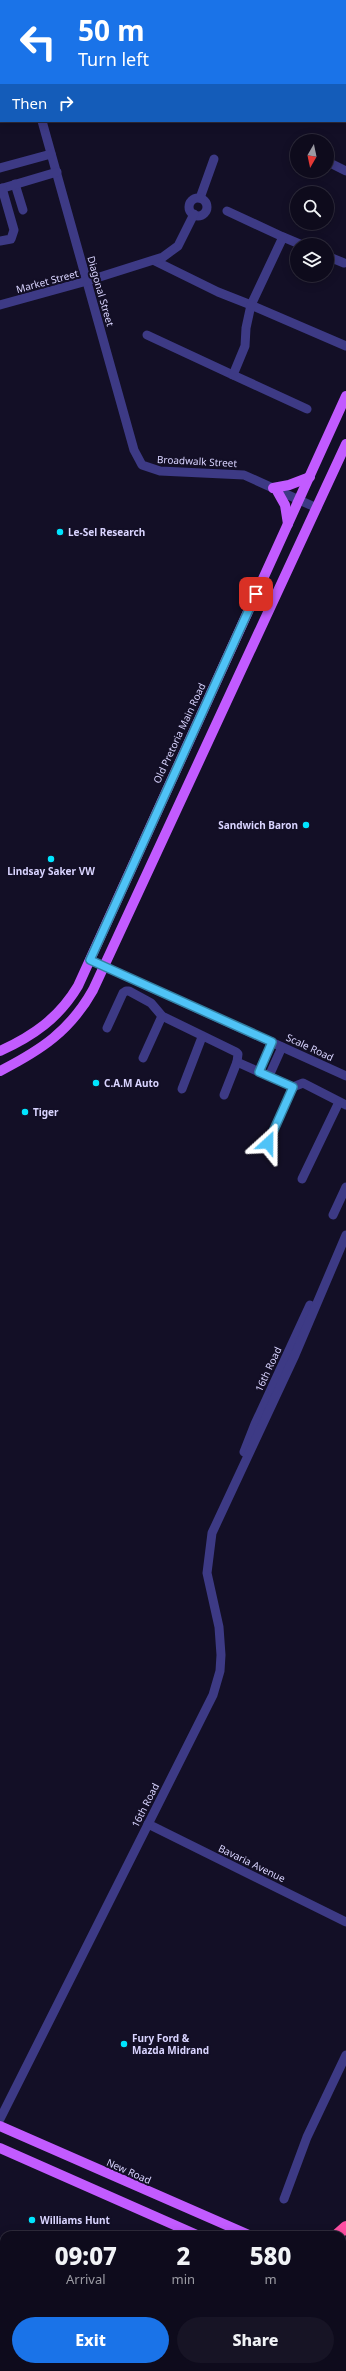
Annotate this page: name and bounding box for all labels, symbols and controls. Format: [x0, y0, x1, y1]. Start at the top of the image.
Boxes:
text: 50 m [78, 11, 145, 49]
icon: left [12, 16, 64, 68]
text: Turn left [78, 47, 149, 71]
icon: right [55, 92, 77, 114]
text: Then [12, 93, 47, 113]
north arrow [290, 134, 334, 178]
map controls [290, 134, 334, 282]
button: search [290, 186, 334, 230]
button: layers [290, 238, 334, 282]
street label: Diagonal Street [84, 254, 118, 328]
street label: Market Street [14, 266, 80, 296]
street label: Broadwalk Street [157, 452, 238, 470]
place label: Le-Sel Research [68, 525, 145, 539]
marker: Le-Sel Research [55, 527, 65, 537]
pin [239, 577, 273, 611]
icon: arrive [245, 583, 267, 605]
street label: Old Pretoria Main Road [150, 680, 208, 786]
place label: Sandwich Baron [218, 818, 298, 832]
marker: Sandwich Baron [301, 820, 311, 830]
marker: Lindsay Saker VW [46, 854, 56, 864]
place label: Lindsay Saker VW [7, 864, 95, 878]
street label: Scale Road [284, 1030, 336, 1064]
place label: C.A.M Auto [104, 1076, 159, 1090]
marker: C.A.M Auto [91, 1078, 101, 1088]
place label: Tiger [33, 1105, 59, 1119]
marker: Tiger [20, 1107, 30, 1117]
position arrow [247, 1122, 289, 1164]
street label: 16th Road [252, 1344, 284, 1394]
street label: 16th Road [128, 1780, 162, 1830]
street label: Bavaria Avenue [216, 1841, 288, 1885]
place label: Fury Ford & Mazda Midrand [132, 2031, 209, 2057]
marker: Fury Ford & Mazda Midrand [119, 2039, 129, 2049]
street label: New Road [104, 2155, 154, 2187]
place label: Williams Hunt [40, 2213, 111, 2227]
marker: Williams Hunt [27, 2215, 37, 2225]
text: 09:07 [55, 2239, 117, 2272]
text: 2 [176, 2239, 190, 2272]
text: 580 [250, 2239, 291, 2272]
text: Arrival [66, 2270, 106, 2288]
text: min [172, 2270, 195, 2288]
text: m [264, 2270, 277, 2288]
button: Exit [12, 2317, 169, 2363]
button: Share [177, 2317, 334, 2363]

